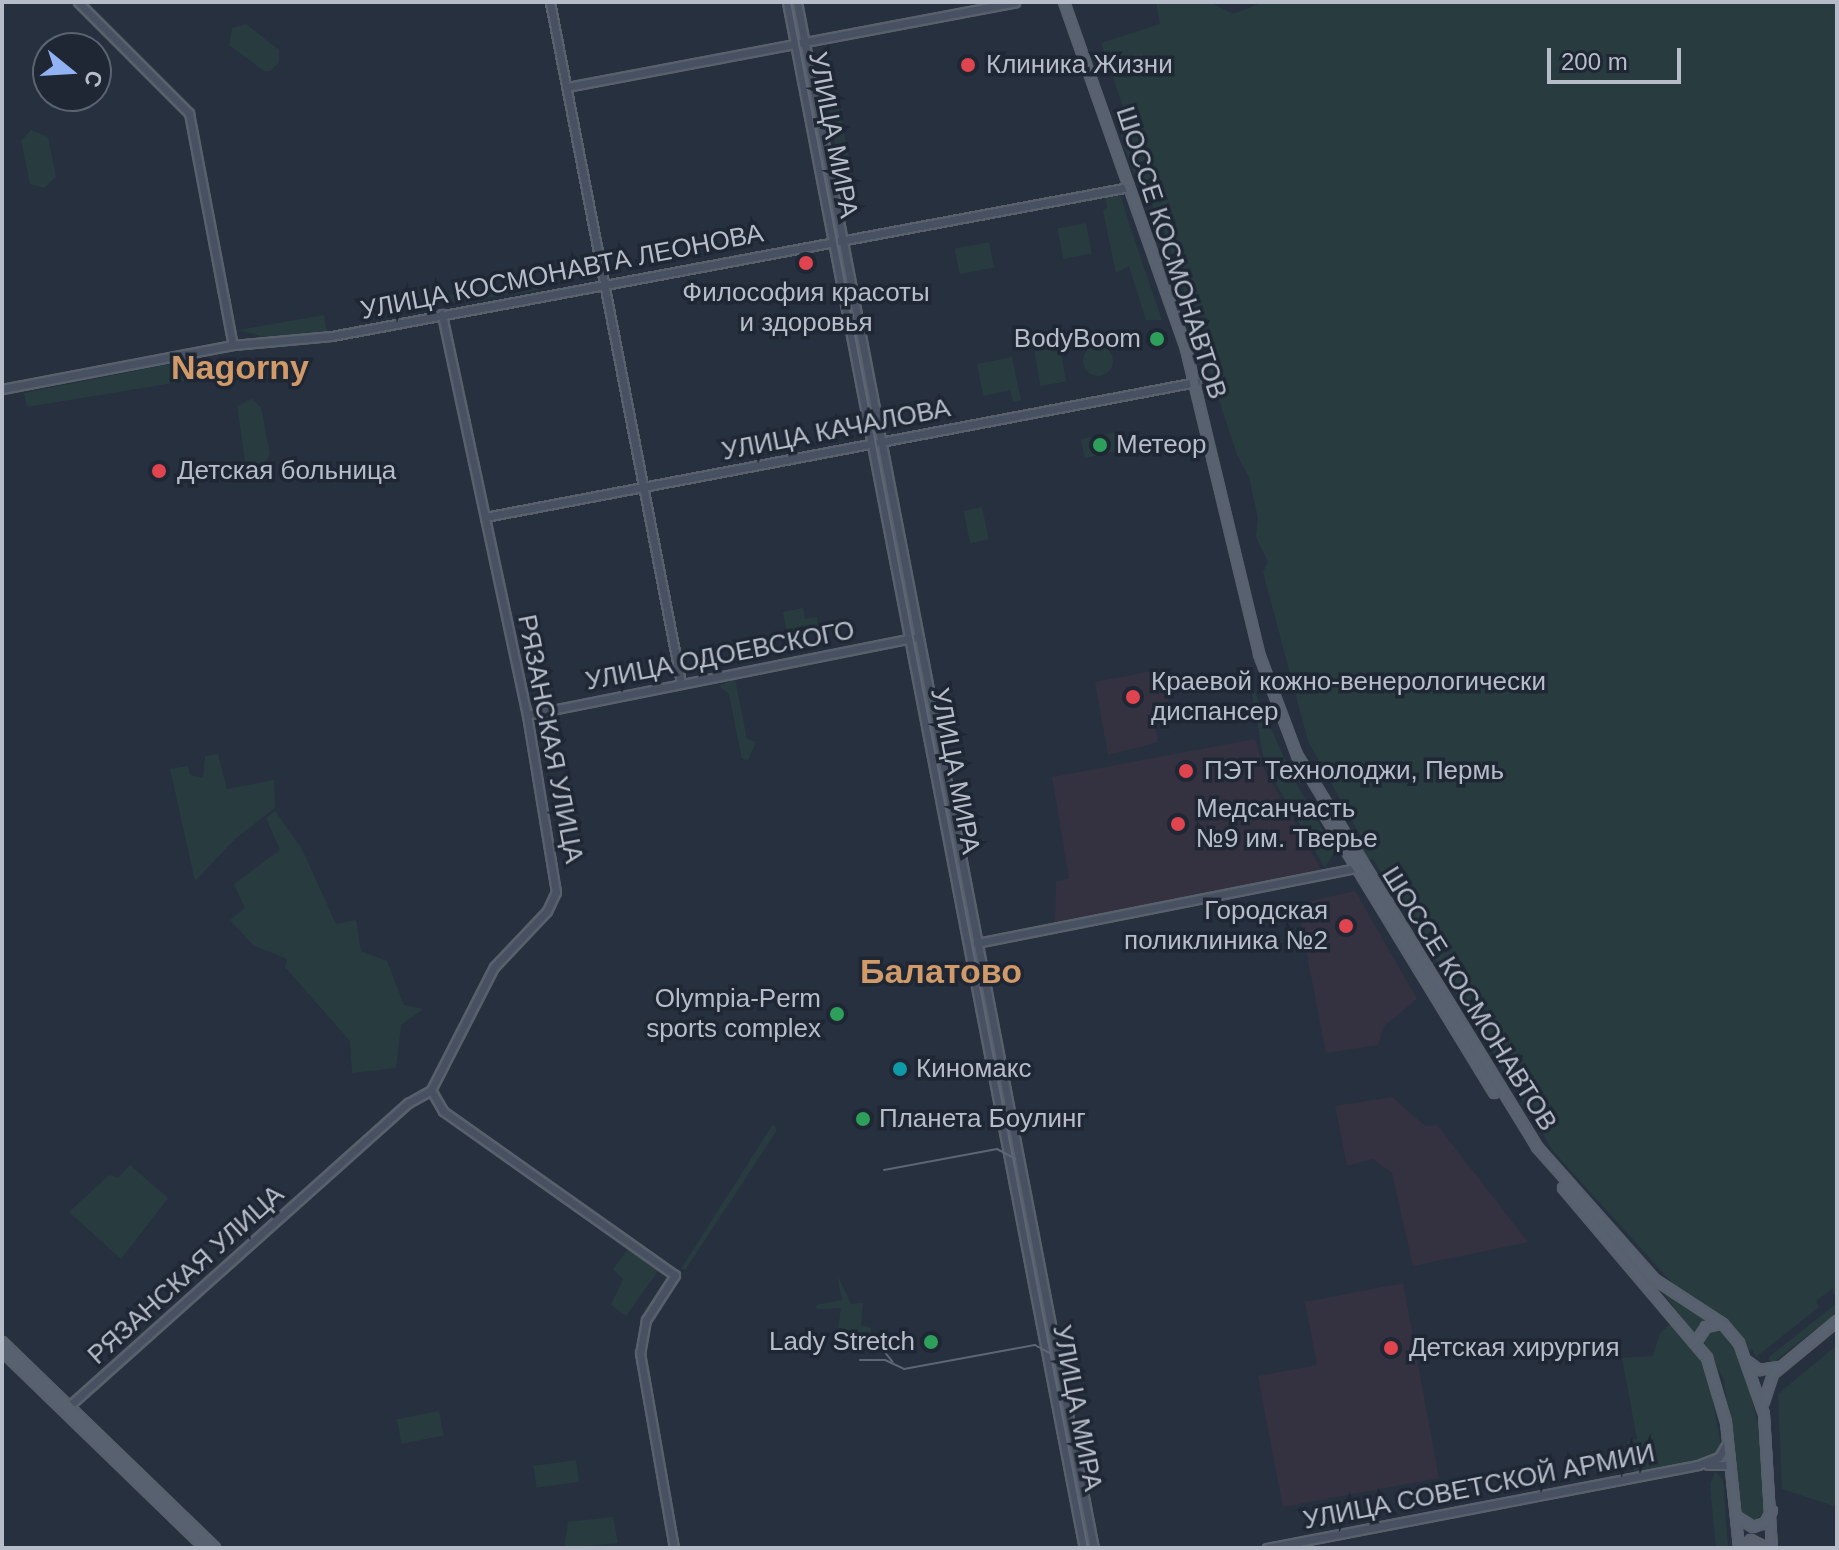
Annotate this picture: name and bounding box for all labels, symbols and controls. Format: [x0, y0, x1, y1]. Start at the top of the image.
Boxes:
north arrow [32, 32, 112, 112]
scale bar [1551, 32, 1685, 82]
text: 200 m [1561, 48, 1628, 75]
street label: УЛИЦА МИРА [802, 49, 864, 221]
place label: Клиника Жизни [986, 49, 1173, 81]
marker: Клиника Жизни [957, 54, 979, 76]
text: С [79, 68, 108, 90]
street label: ШОССЕ КОСМОНАВТОВ [1109, 103, 1233, 403]
street label: УЛИЦА КОСМОНАВТА ЛЕОНОВА [358, 218, 766, 326]
marker: Философия красоты и здоровья [795, 252, 817, 274]
place label: Философия красоты и здоровья [682, 277, 930, 338]
place label: BodyBoom [1014, 323, 1141, 355]
marker: BodyBoom [1148, 330, 1166, 348]
district label: Nagorny [171, 348, 309, 388]
street label: УЛИЦА КАЧАЛОВА [719, 393, 953, 467]
place label: Метеор [1116, 429, 1207, 461]
marker: Метеор [1091, 436, 1109, 454]
place label: Детская больница [177, 455, 396, 487]
marker: Детская больница [148, 460, 170, 482]
street label: РЯЗАНСКАЯ УЛИЦА [511, 612, 589, 866]
street label: УЛИЦА ОДОЕВСКОГО [583, 615, 857, 697]
place label: Краевой кожно-венерологически диспансер [1151, 666, 1546, 728]
street label: УЛИЦА МИРА [924, 685, 986, 857]
marker: Краевой кожно-венерологически диспансер [1122, 686, 1144, 708]
place label: ПЭТ Технолоджи, Пермь [1204, 755, 1504, 787]
marker: ПЭТ Технолоджи, Пермь [1175, 760, 1197, 782]
place label: Медсанчасть №9 им. Тверье [1196, 793, 1378, 854]
marker: Медсанчасть №9 им. Тверье [1167, 813, 1189, 835]
street label: ШОССЕ КОСМОНАВТОВ [1375, 861, 1563, 1137]
place label: Городская поликлиника №2 [1124, 895, 1328, 956]
marker: Городская поликлиника №2 [1335, 915, 1357, 937]
district label: Балатово [860, 952, 1022, 992]
place label: Olympia-Perm sports complex [646, 983, 821, 1044]
marker: Olympia-Perm sports complex [828, 1005, 846, 1023]
place label: Киномакс [916, 1053, 1031, 1085]
marker: Киномакс [891, 1060, 909, 1078]
place label: Планета Боулинг [879, 1103, 1086, 1135]
marker: Планета Боулинг [854, 1110, 872, 1128]
street label: РЯЗАНСКАЯ УЛИЦА [82, 1179, 290, 1371]
street label: УЛИЦА МИРА [1046, 1322, 1108, 1494]
place label: Lady Stretch [769, 1326, 915, 1358]
place label: Детская хирургия [1409, 1332, 1619, 1364]
marker: Lady Stretch [922, 1333, 940, 1351]
marker: Детская хирургия [1380, 1337, 1402, 1359]
street label: УЛИЦА СОВЕТСКОЙ АРМИИ [1301, 1438, 1657, 1536]

